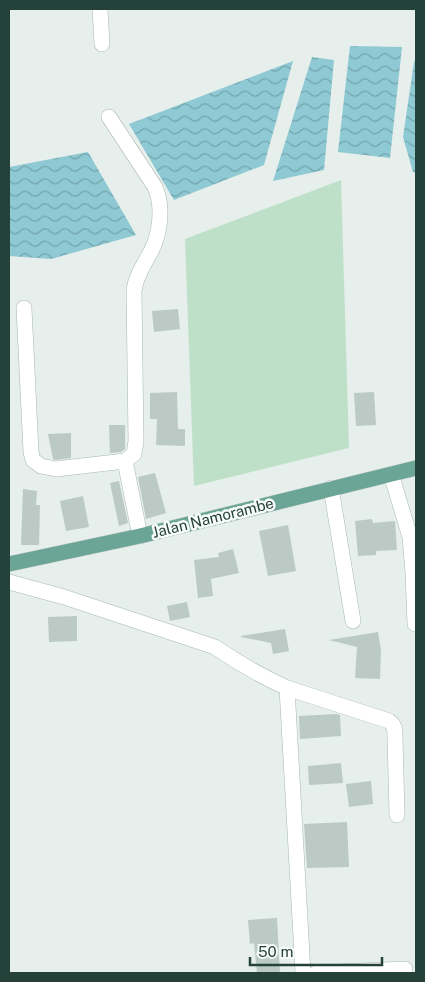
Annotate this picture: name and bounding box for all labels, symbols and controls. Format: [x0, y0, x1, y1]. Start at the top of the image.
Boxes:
street label: Jalan Namorambe [150, 494, 275, 541]
scale bar [250, 934, 382, 966]
text: 50 m [258, 943, 293, 960]

